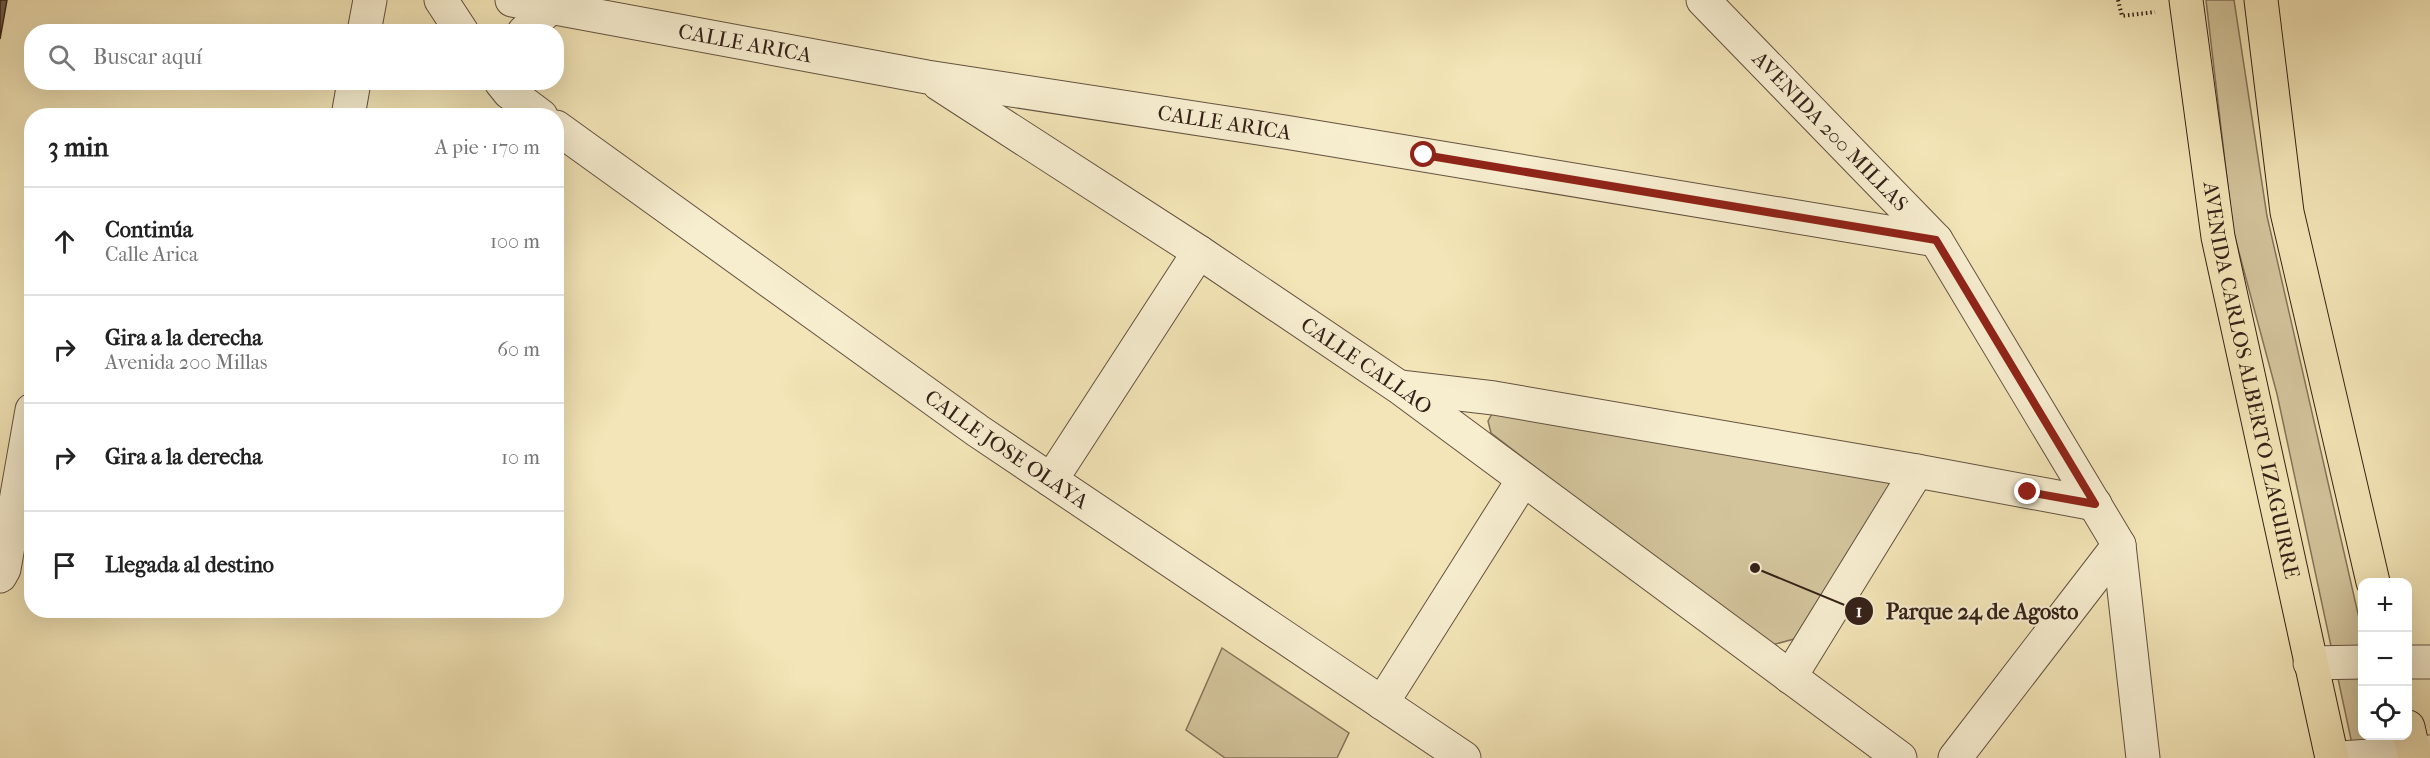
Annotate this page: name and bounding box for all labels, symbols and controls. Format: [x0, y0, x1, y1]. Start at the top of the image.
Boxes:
street label: CALLE ARICA [676, 19, 814, 67]
search box [24, 24, 564, 90]
icon: search [45, 41, 78, 74]
text: Buscar aquí [93, 44, 202, 70]
street label: AVENIDA 200 MILLAS [1747, 46, 1913, 216]
street label: CALLE ARICA [1156, 101, 1293, 145]
text: 3 min [48, 132, 109, 163]
text: A pie · 170 m [435, 136, 540, 159]
route start [1410, 141, 1436, 167]
street label: AVENIDA CARLOS ALBERTO IZAGUIRRE [2199, 179, 2304, 581]
text: Continúa [105, 217, 193, 243]
icon: ahead [48, 225, 81, 258]
text: 100 m [490, 230, 540, 253]
text: Calle Arica [105, 243, 198, 266]
street label: CALLE CALLAO [1296, 312, 1437, 419]
text: Gira a la derecha [105, 325, 262, 351]
icon: right [48, 333, 81, 366]
text: 60 m [497, 338, 540, 361]
text: Avenida 200 Millas [105, 351, 267, 374]
street label: CALLE JOSE OLAYA [920, 385, 1093, 514]
icon: right [48, 441, 81, 474]
text: Gira a la derecha [105, 444, 262, 470]
text: 10 m [501, 446, 540, 469]
route end [2014, 478, 2040, 504]
icon: arrive [48, 549, 81, 582]
text: Llegada al destino [105, 552, 274, 578]
map controls [2358, 578, 2412, 740]
button: + [2358, 578, 2412, 632]
callout: Parque 24 de Agosto [1844, 591, 2091, 631]
text: Parque 24 de Agosto [1886, 599, 2078, 625]
text: 1 [1856, 601, 1862, 622]
button: − [2358, 632, 2412, 686]
button: locate [2358, 686, 2412, 740]

